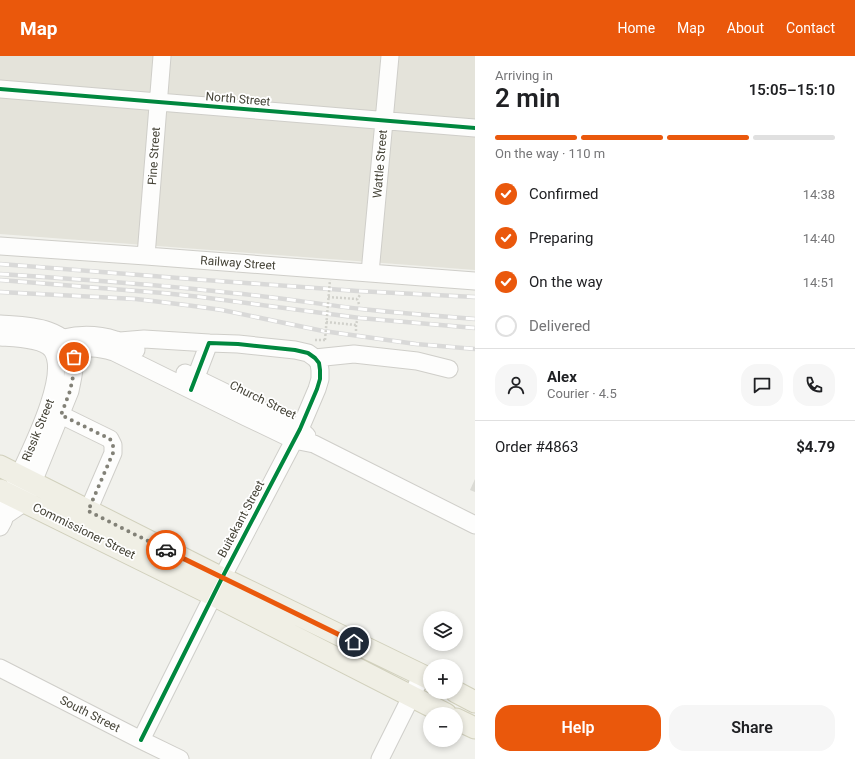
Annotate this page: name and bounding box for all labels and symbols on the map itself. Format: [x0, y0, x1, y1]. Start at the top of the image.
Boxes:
street label: North Street [205, 89, 271, 109]
street label: Pine Street [145, 126, 163, 185]
street label: Wattle Street [370, 129, 390, 199]
street label: Railway Street [200, 253, 276, 273]
pin [57, 340, 91, 374]
street label: Church Street [227, 378, 299, 422]
street label: Rissik Street [19, 397, 57, 463]
street label: Buitekant Street [215, 478, 267, 560]
street label: Commissioner Street [30, 500, 138, 562]
courier [146, 530, 186, 570]
pin [337, 625, 371, 659]
street label: South Street [58, 693, 123, 735]

